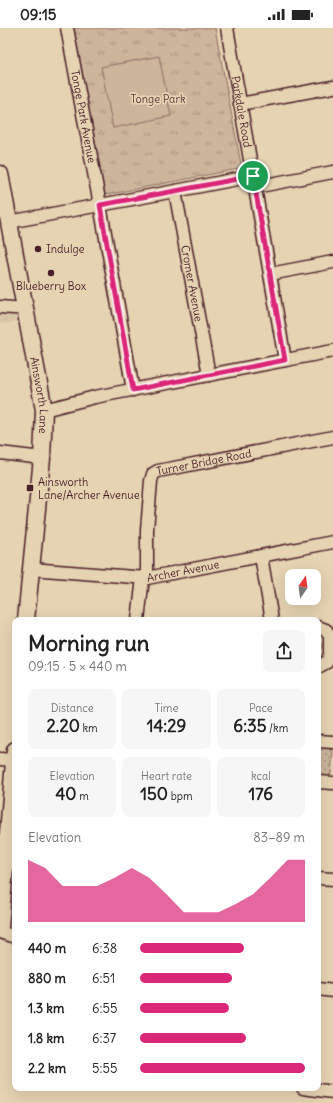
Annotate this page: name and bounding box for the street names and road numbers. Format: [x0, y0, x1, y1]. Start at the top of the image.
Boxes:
street label: Tonge Park Avenue [68, 69, 99, 164]
street label: Parkdale Road [229, 75, 255, 149]
street label: Cromer Avenue [178, 244, 206, 323]
street label: Ainsworth Lane [27, 356, 51, 434]
street label: Turner Bridge Road [155, 446, 253, 478]
street label: Archer Avenue [146, 557, 220, 585]

